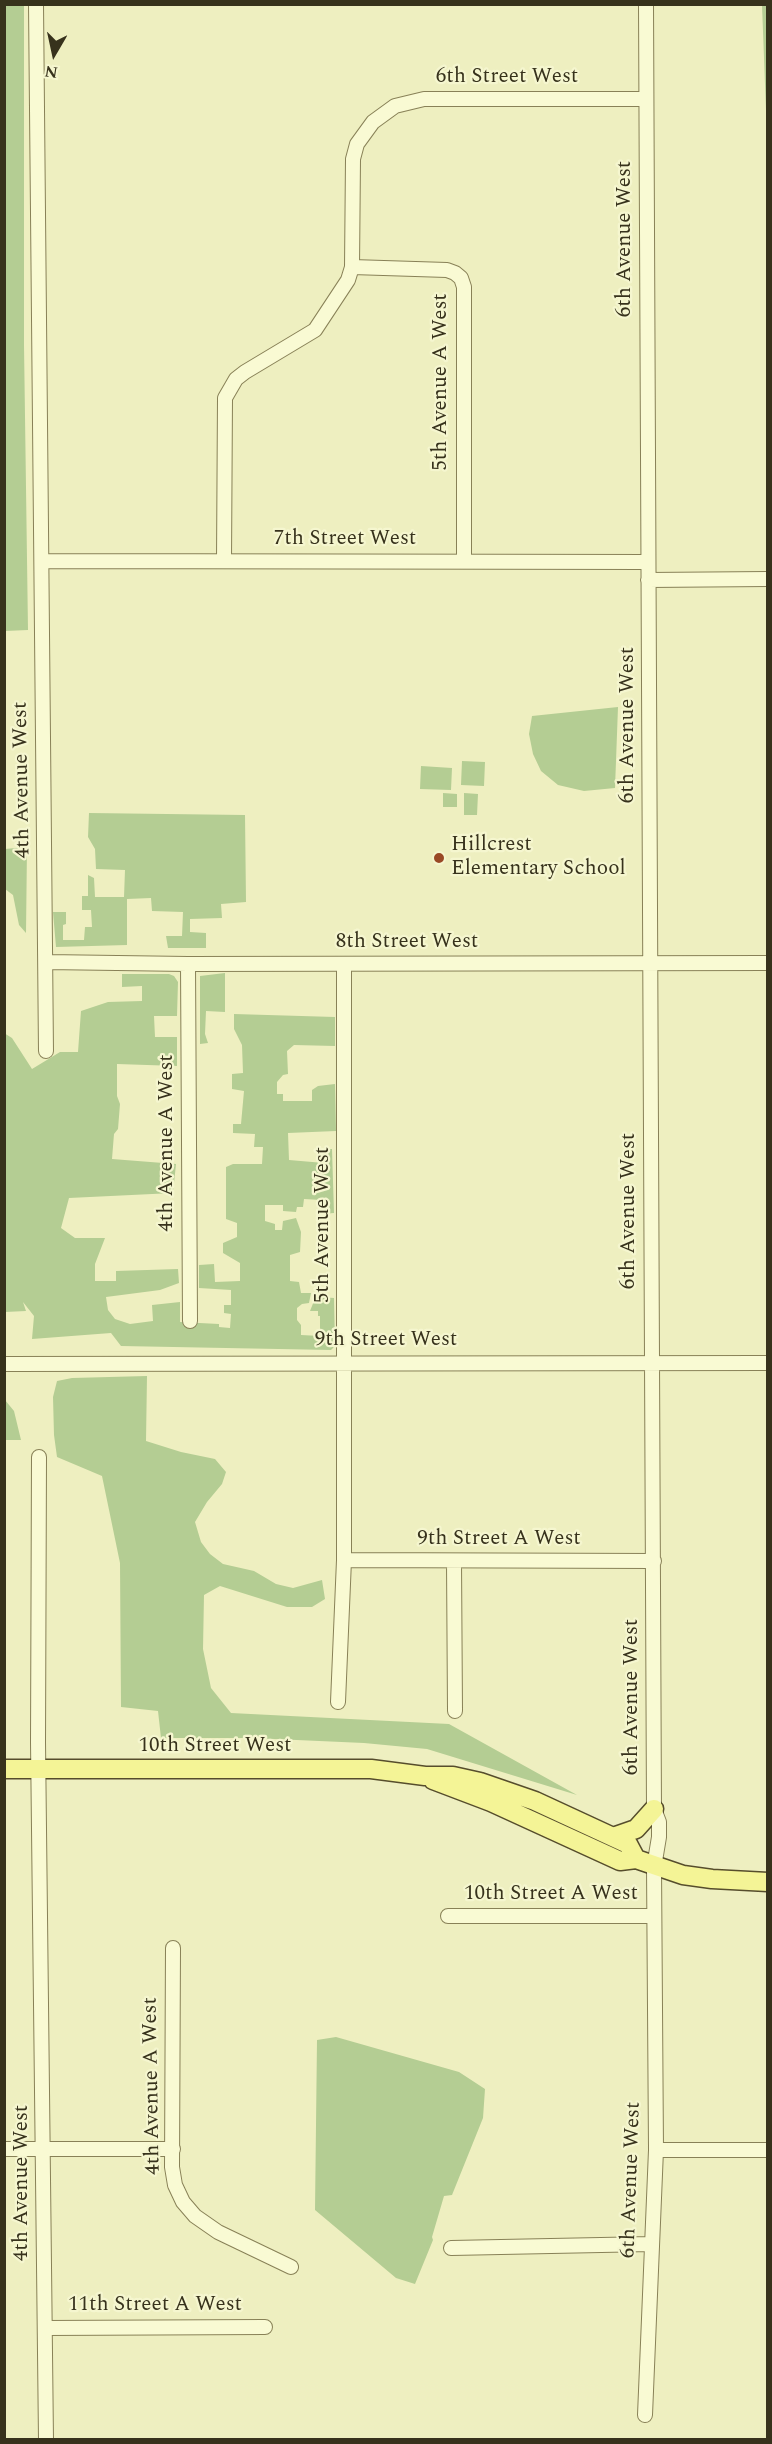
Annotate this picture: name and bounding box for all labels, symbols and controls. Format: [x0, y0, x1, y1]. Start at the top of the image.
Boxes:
north arrow [24, 24, 84, 84]
text: N [43, 59, 60, 85]
street label: 6th Street West [436, 65, 578, 91]
street label: 6th Avenue West [613, 161, 639, 317]
street label: 5th Avenue A West [429, 293, 455, 471]
street label: 7th Street West [274, 527, 416, 553]
street label: 6th Avenue West [616, 647, 642, 803]
street label: 4th Avenue West [9, 701, 37, 859]
place label: Hillcrest Elementary School [451, 833, 626, 883]
marker: Hillcrest Elementary School [432, 851, 446, 865]
street label: 8th Street West [336, 930, 478, 956]
street label: 4th Avenue A West [155, 1054, 181, 1232]
street label: 6th Avenue West [617, 1133, 643, 1289]
street label: 5th Avenue West [311, 1147, 337, 1303]
street label: 9th Street West [315, 1328, 457, 1354]
street label: 9th Street A West [417, 1527, 581, 1553]
street label: 6th Avenue West [620, 1619, 646, 1775]
street label: 10th Street West [139, 1734, 291, 1760]
street label: 10th Street A West [464, 1882, 638, 1908]
street label: 4th Avenue A West [139, 1997, 167, 2175]
street label: 6th Avenue West [617, 2101, 647, 2259]
street label: 4th Avenue West [10, 2105, 36, 2261]
street label: 11th Street A West [68, 2293, 242, 2319]

